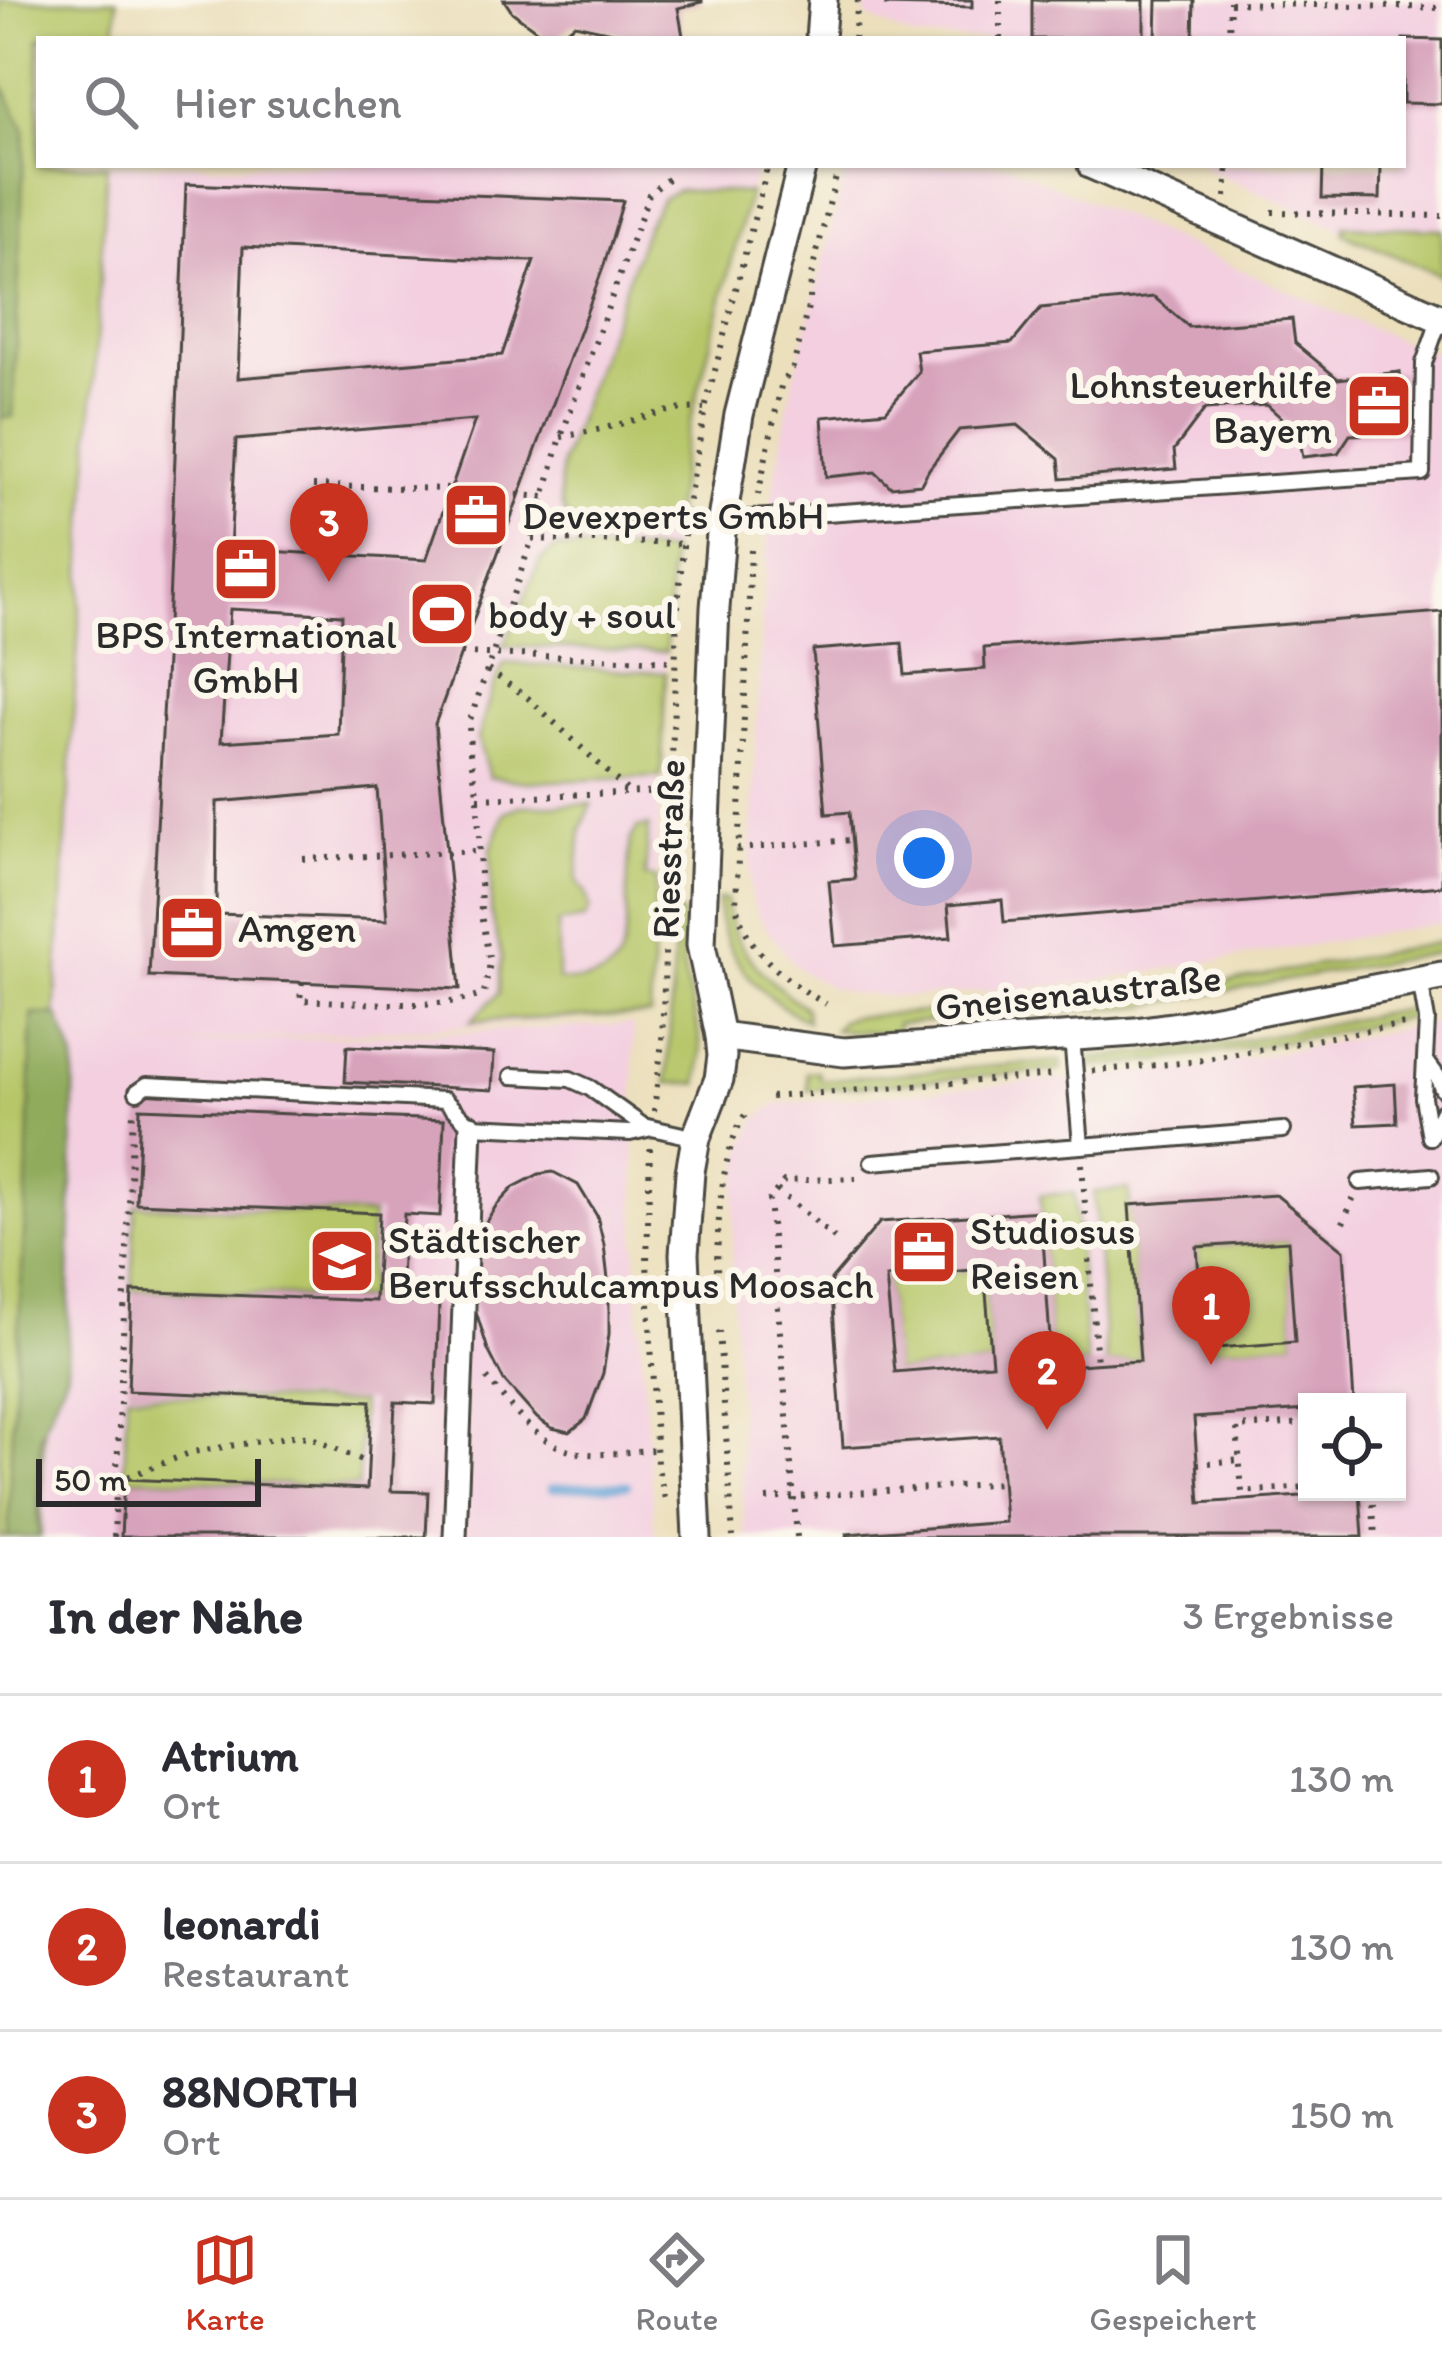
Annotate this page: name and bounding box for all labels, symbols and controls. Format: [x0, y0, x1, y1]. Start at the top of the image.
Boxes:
search box [36, 36, 1406, 168]
icon: search [78, 69, 144, 135]
text: Hier suchen [174, 75, 402, 129]
place label: Lohnsteuerhilfe Bayern [1070, 361, 1332, 453]
office icon: Lohnsteuerhilfe Bayern [1344, 371, 1414, 441]
office icon: Devexperts GmbH [441, 480, 511, 550]
pin: 3 [290, 483, 368, 582]
place label: Devexperts GmbH [522, 492, 824, 539]
office icon: BPS International GmbH [211, 534, 281, 604]
sports icon: body + soul [407, 579, 477, 649]
place label: body + soul [488, 591, 676, 638]
place label: BPS International GmbH [95, 611, 397, 703]
street label: Riesstraße [641, 758, 695, 940]
your location [894, 828, 954, 888]
office icon: Amgen [157, 893, 227, 963]
place label: Amgen [238, 905, 356, 952]
street label: Gneisenaustraße [933, 954, 1223, 1030]
place label: Studiosus Reisen [970, 1207, 1135, 1299]
place label: Städtischer Berufsschulcampus Moosach [388, 1216, 874, 1308]
office icon: Studiosus Reisen [889, 1217, 959, 1287]
school or university icon: Städtischer Berufsschulcampus Moosach [307, 1226, 377, 1296]
pin: 1 [1172, 1266, 1250, 1365]
pin: 2 [1008, 1331, 1086, 1430]
map controls [1298, 1393, 1406, 1501]
button: locate [1298, 1393, 1406, 1501]
scale bar [36, 1453, 261, 1506]
text: 50 m [54, 1460, 127, 1499]
text: In der Nähe [48, 1585, 303, 1646]
text: 3 Ergebnisse [1183, 1592, 1394, 1639]
text: Atrium [162, 1728, 299, 1782]
text: 1 [78, 1755, 96, 1802]
text: 130 m [1289, 1755, 1394, 1802]
text: Ort [162, 1782, 220, 1829]
text: leonardi [162, 1896, 321, 1950]
text: 2 [77, 1923, 97, 1970]
text: 130 m [1289, 1923, 1394, 1970]
text: Restaurant [162, 1950, 349, 1997]
text: 88NORTH [162, 2064, 359, 2118]
text: 3 [76, 2091, 98, 2138]
text: 150 m [1290, 2091, 1394, 2138]
text: Ort [162, 2118, 220, 2165]
tab: Karte [185, 2227, 265, 2338]
tab: Route [636, 2227, 719, 2338]
tab: Gespeichert [1089, 2227, 1257, 2338]

